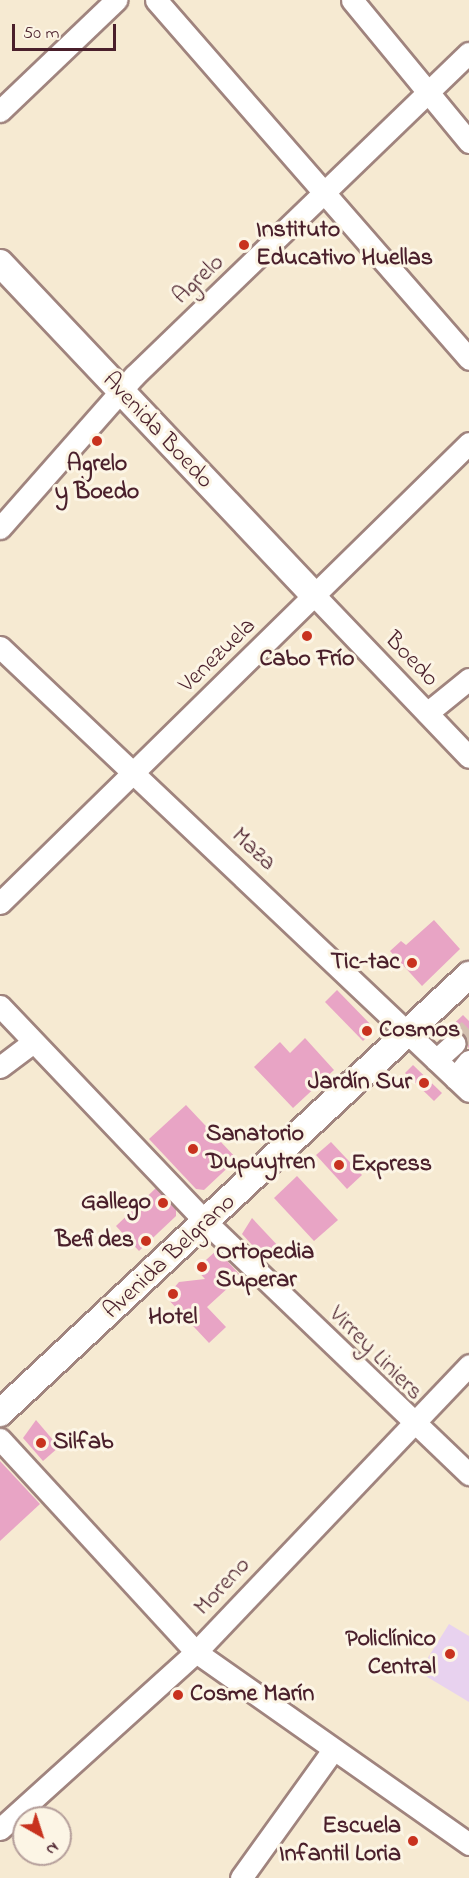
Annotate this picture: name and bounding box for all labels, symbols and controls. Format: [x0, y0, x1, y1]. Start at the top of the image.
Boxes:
scale bar [15, 12, 118, 50]
text: 50 m [23, 21, 60, 47]
place label: Instituto Educativo Huellas [256, 217, 433, 273]
marker: Instituto Educativo Huellas [237, 238, 251, 252]
street label: Agrelo [167, 249, 231, 311]
street label: Avenida Boedo [95, 367, 219, 495]
marker: Agrelo y Boedo [90, 434, 104, 448]
place label: Agrelo y Boedo [55, 451, 139, 507]
street label: Venezuela [173, 612, 263, 700]
street label: Boedo [378, 626, 444, 694]
marker: Cabo Frío [300, 629, 314, 643]
place label: Cabo Frío [259, 646, 355, 674]
street label: Maza [225, 822, 281, 878]
place label: Tic-tac [331, 949, 400, 977]
marker: Tic-tac [405, 956, 419, 970]
place label: Cosmos [379, 1017, 460, 1045]
marker: Cosmos [360, 1024, 374, 1038]
place label: Jardín Sur [308, 1069, 412, 1097]
marker: Jardín Sur [417, 1076, 431, 1090]
place label: Sanatorio Dupuytren [206, 1121, 315, 1177]
marker: Sanatorio Dupuytren [184, 1140, 202, 1158]
place label: Express [351, 1151, 432, 1179]
marker: Express [332, 1158, 346, 1172]
street label: Avenida Belgrano [98, 1188, 242, 1326]
place label: Gallego [81, 1189, 151, 1217]
marker: Gallego [156, 1196, 170, 1210]
place label: Befides [55, 1227, 134, 1255]
marker: Befides [139, 1234, 153, 1248]
place label: Ortopedia Superar [216, 1239, 314, 1295]
marker: Ortopedia Superar [193, 1258, 211, 1276]
marker: Hotel [166, 1287, 180, 1301]
street label: Virrey Liniers [322, 1301, 428, 1407]
place label: Hotel [148, 1304, 198, 1332]
place label: Silfab [53, 1429, 114, 1457]
marker: Silfab [34, 1436, 48, 1450]
street label: Moreno [189, 1552, 257, 1622]
place label: Policlínico Central [345, 1626, 436, 1682]
marker: Policlínico Central [441, 1645, 459, 1663]
place label: Cosme Marín [190, 1681, 314, 1709]
marker: Cosme Marín [171, 1688, 185, 1702]
north arrow [12, 1806, 72, 1866]
place label: Escuela Infantil Loria [279, 1813, 401, 1869]
marker: Escuela Infantil Loria [406, 1834, 420, 1848]
text: N [40, 1836, 64, 1861]

